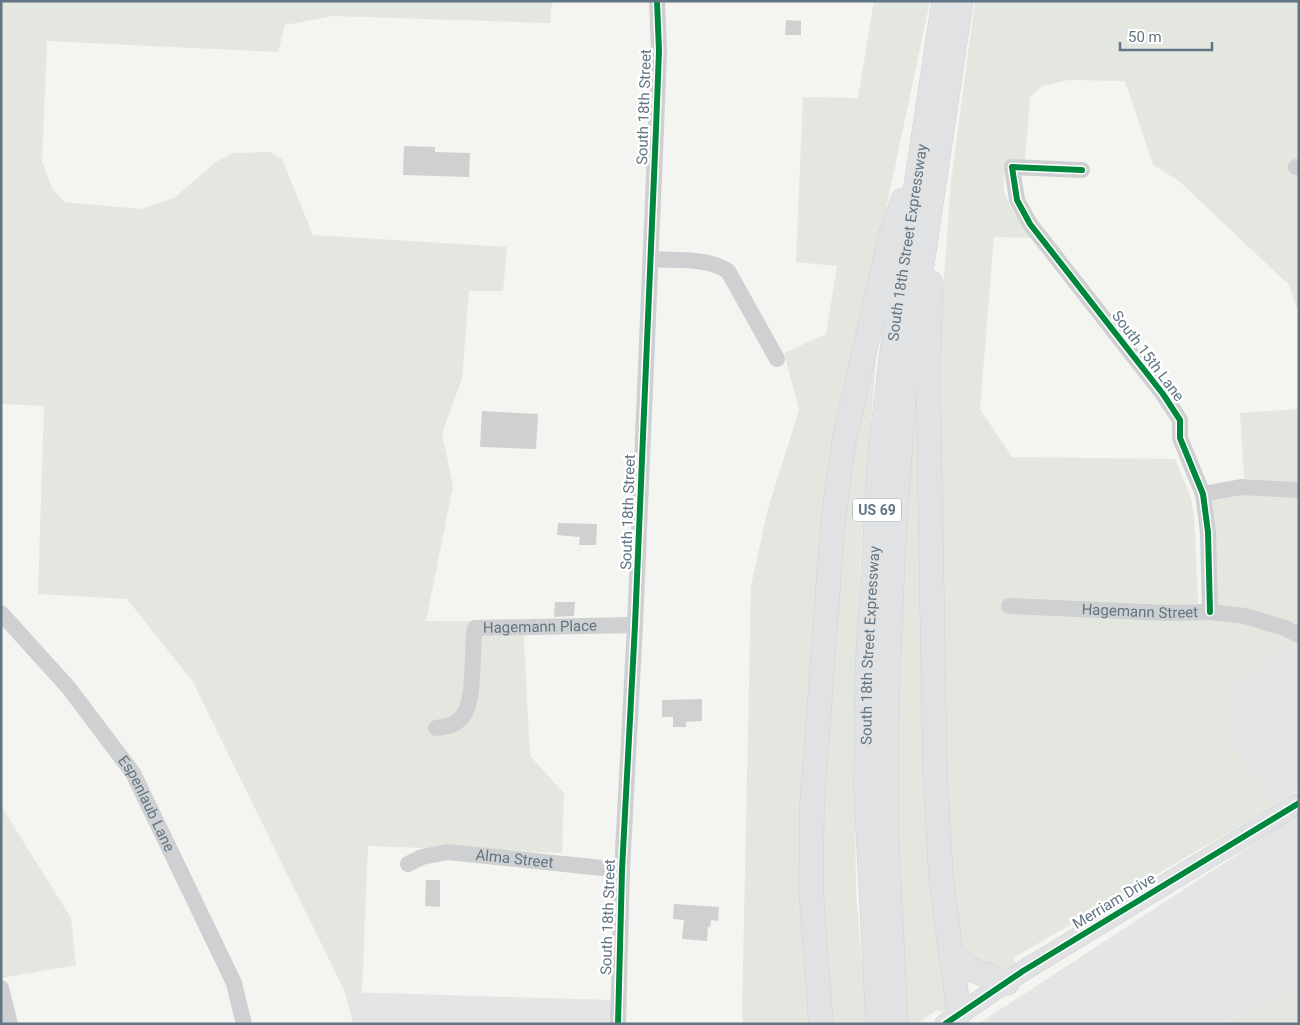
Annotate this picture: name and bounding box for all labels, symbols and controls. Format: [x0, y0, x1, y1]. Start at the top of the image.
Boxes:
scale bar [1120, 20, 1212, 52]
text: 50 m [1128, 28, 1162, 46]
street label: South 18th Street [633, 49, 655, 165]
street label: South 18th Street Expressway [884, 143, 931, 342]
street label: South 15th Lane [1108, 307, 1188, 405]
street label: South 18th Street [617, 454, 639, 570]
road number: US 69 [853, 498, 901, 522]
street label: South 18th Street Expressway [857, 545, 884, 745]
street label: Hagemann Street [1081, 600, 1198, 622]
street label: Hagemann Place [483, 617, 597, 637]
street label: Espenlaub Lane [114, 752, 179, 855]
street label: Alma Street [475, 846, 554, 872]
street label: South 18th Street [597, 859, 619, 975]
street label: Merriam Drive [1069, 869, 1159, 933]

